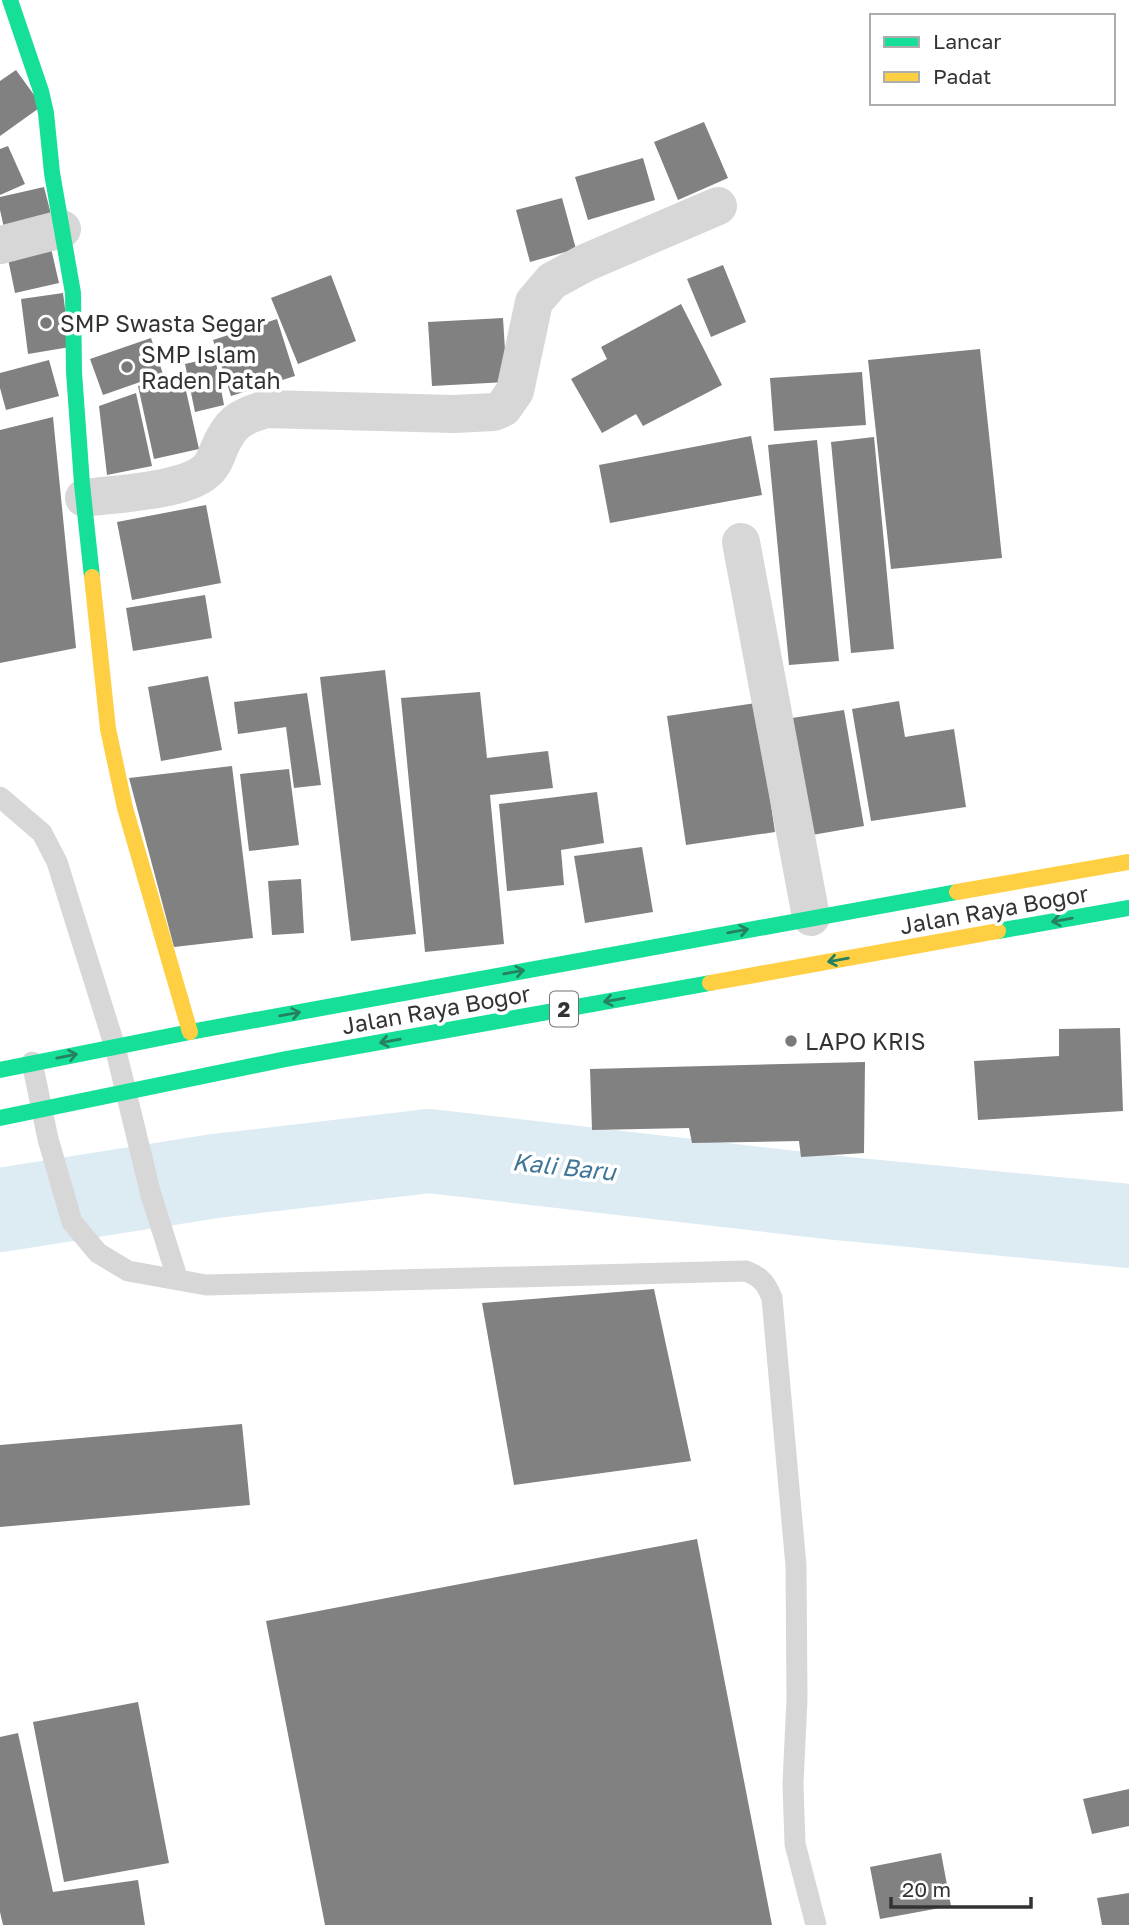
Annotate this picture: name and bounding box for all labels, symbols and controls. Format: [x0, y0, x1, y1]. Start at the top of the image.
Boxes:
legend [870, 14, 1115, 105]
text: Lancar [933, 28, 1001, 54]
text: Padat [933, 63, 991, 89]
place label: SMP Swasta Segar [60, 309, 265, 337]
marker: SMP Swasta Segar [38, 315, 54, 331]
place label: SMP Islam Raden Patah [141, 340, 281, 394]
marker: SMP Islam Raden Patah [119, 359, 135, 375]
street label: Jalan Raya Bogor [898, 879, 1091, 939]
one-way arrow [1051, 914, 1074, 927]
one-way arrow [726, 923, 749, 937]
one-way arrow [827, 954, 850, 967]
one-way arrow [502, 965, 525, 978]
street label: Jalan Raya Bogor [340, 979, 533, 1039]
road number: 2 [550, 992, 578, 1026]
one-way arrow [603, 994, 626, 1008]
one-way arrow [278, 1006, 301, 1020]
place label: LAPO KRIS [805, 1027, 926, 1055]
marker: LAPO KRIS [783, 1033, 799, 1049]
one-way arrow [379, 1034, 402, 1048]
one-way arrow [55, 1049, 78, 1062]
water label: Kali Baru [511, 1146, 618, 1186]
scale bar [891, 1866, 1031, 1910]
text: 20 m [902, 1876, 951, 1902]

